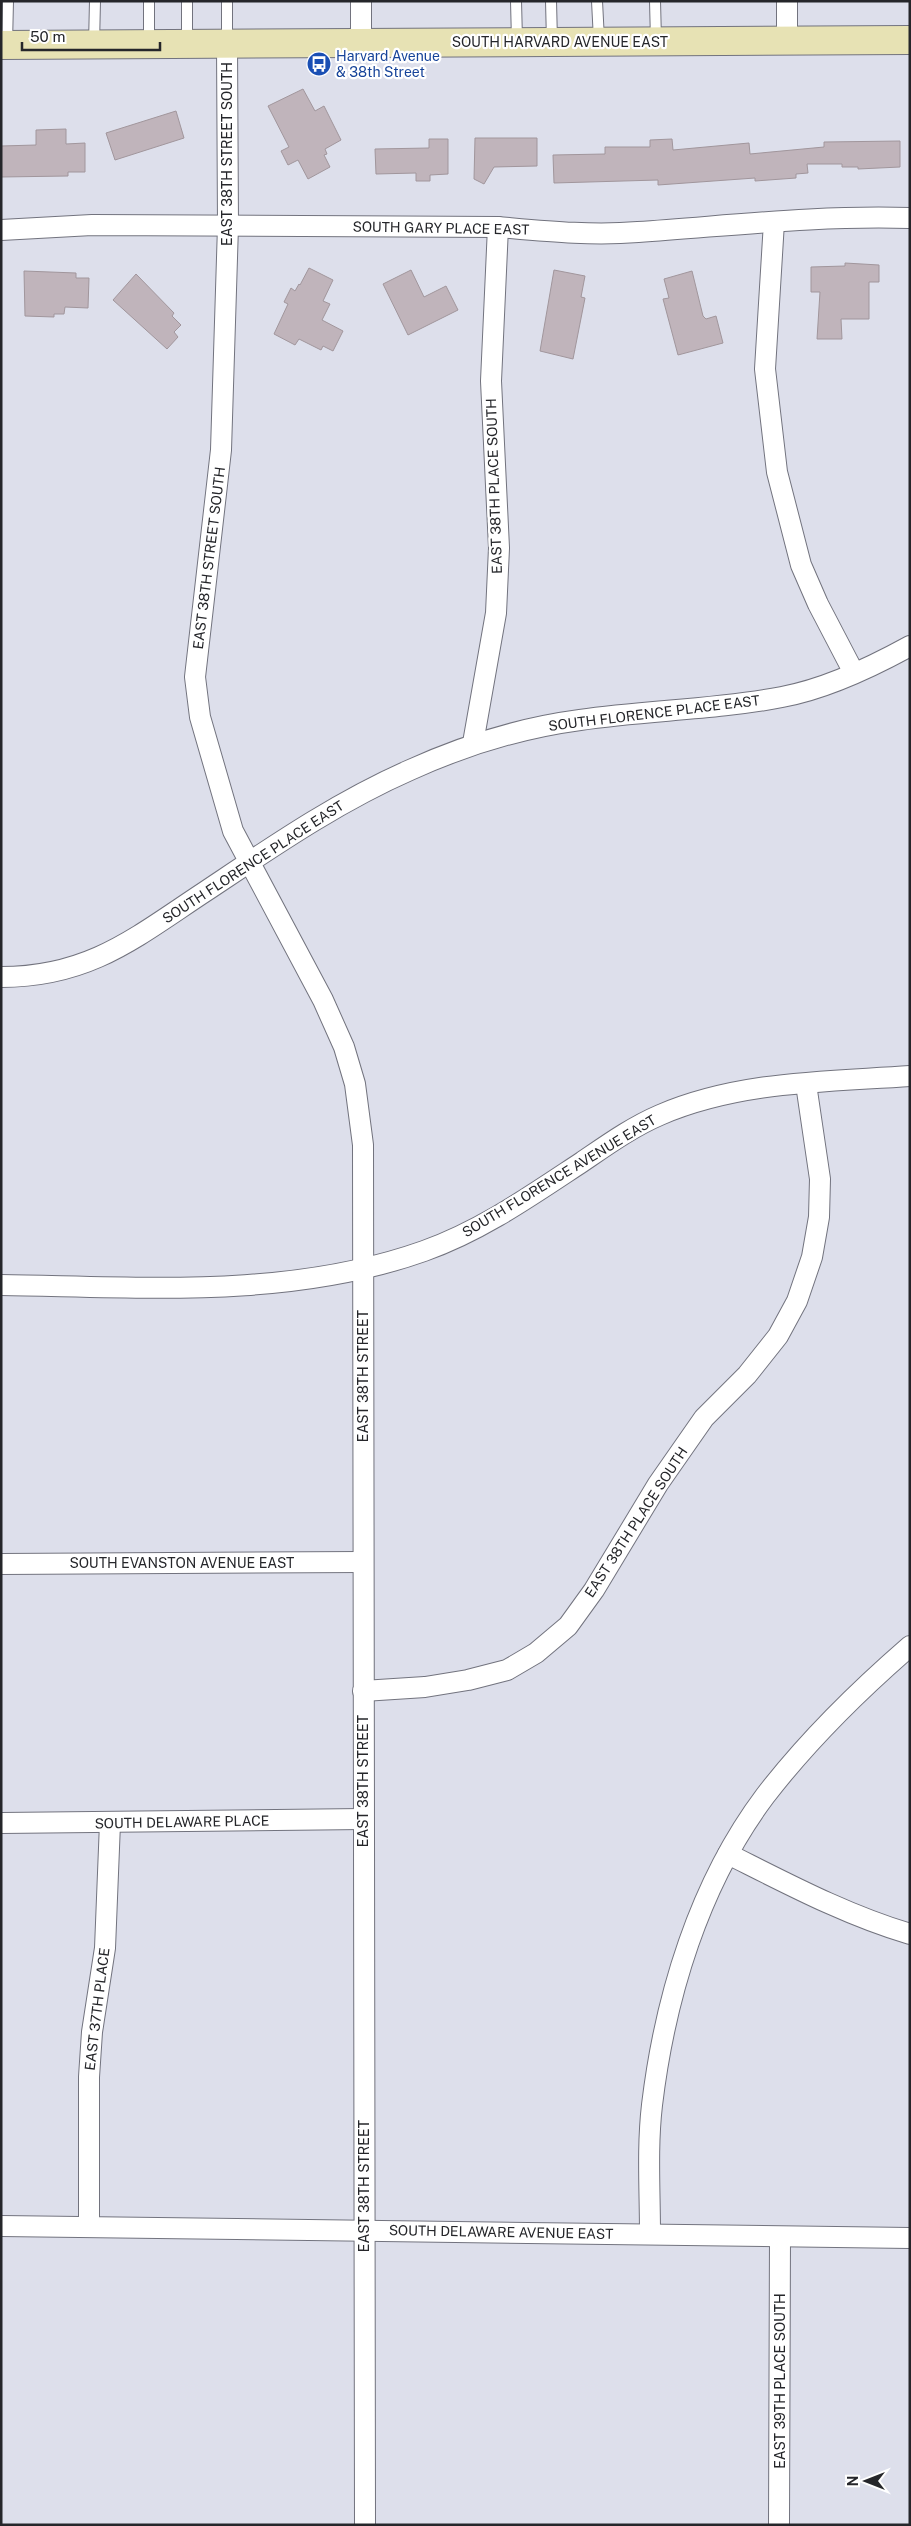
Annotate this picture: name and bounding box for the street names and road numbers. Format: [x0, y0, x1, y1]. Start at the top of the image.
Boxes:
street label: SOUTH HARVARD AVENUE EAST [452, 34, 668, 50]
street label: EAST 38TH STREET SOUTH [219, 62, 235, 246]
street label: SOUTH GARY PLACE EAST [352, 218, 530, 238]
street label: EAST 38TH PLACE SOUTH [483, 398, 505, 574]
street label: EAST 38TH STREET SOUTH [190, 466, 228, 650]
street label: SOUTH FLORENCE PLACE EAST [548, 692, 760, 734]
street label: SOUTH FLORENCE PLACE EAST [159, 797, 347, 927]
street label: SOUTH FLORENCE AVENUE EAST [459, 1112, 659, 1240]
street label: EAST 38TH STREET [355, 1310, 371, 1442]
street label: EAST 38TH PLACE SOUTH [581, 1444, 691, 1600]
street label: SOUTH EVANSTON AVENUE EAST [70, 1555, 294, 1571]
street label: EAST 38TH STREET [355, 1715, 371, 1847]
street label: SOUTH DELAWARE PLACE [94, 1812, 270, 1832]
street label: EAST 37TH PLACE [82, 1947, 112, 2071]
street label: EAST 38TH STREET [356, 2120, 372, 2252]
street label: SOUTH DELAWARE AVENUE EAST [389, 2222, 613, 2242]
street label: EAST 39TH PLACE SOUTH [772, 2293, 788, 2469]

